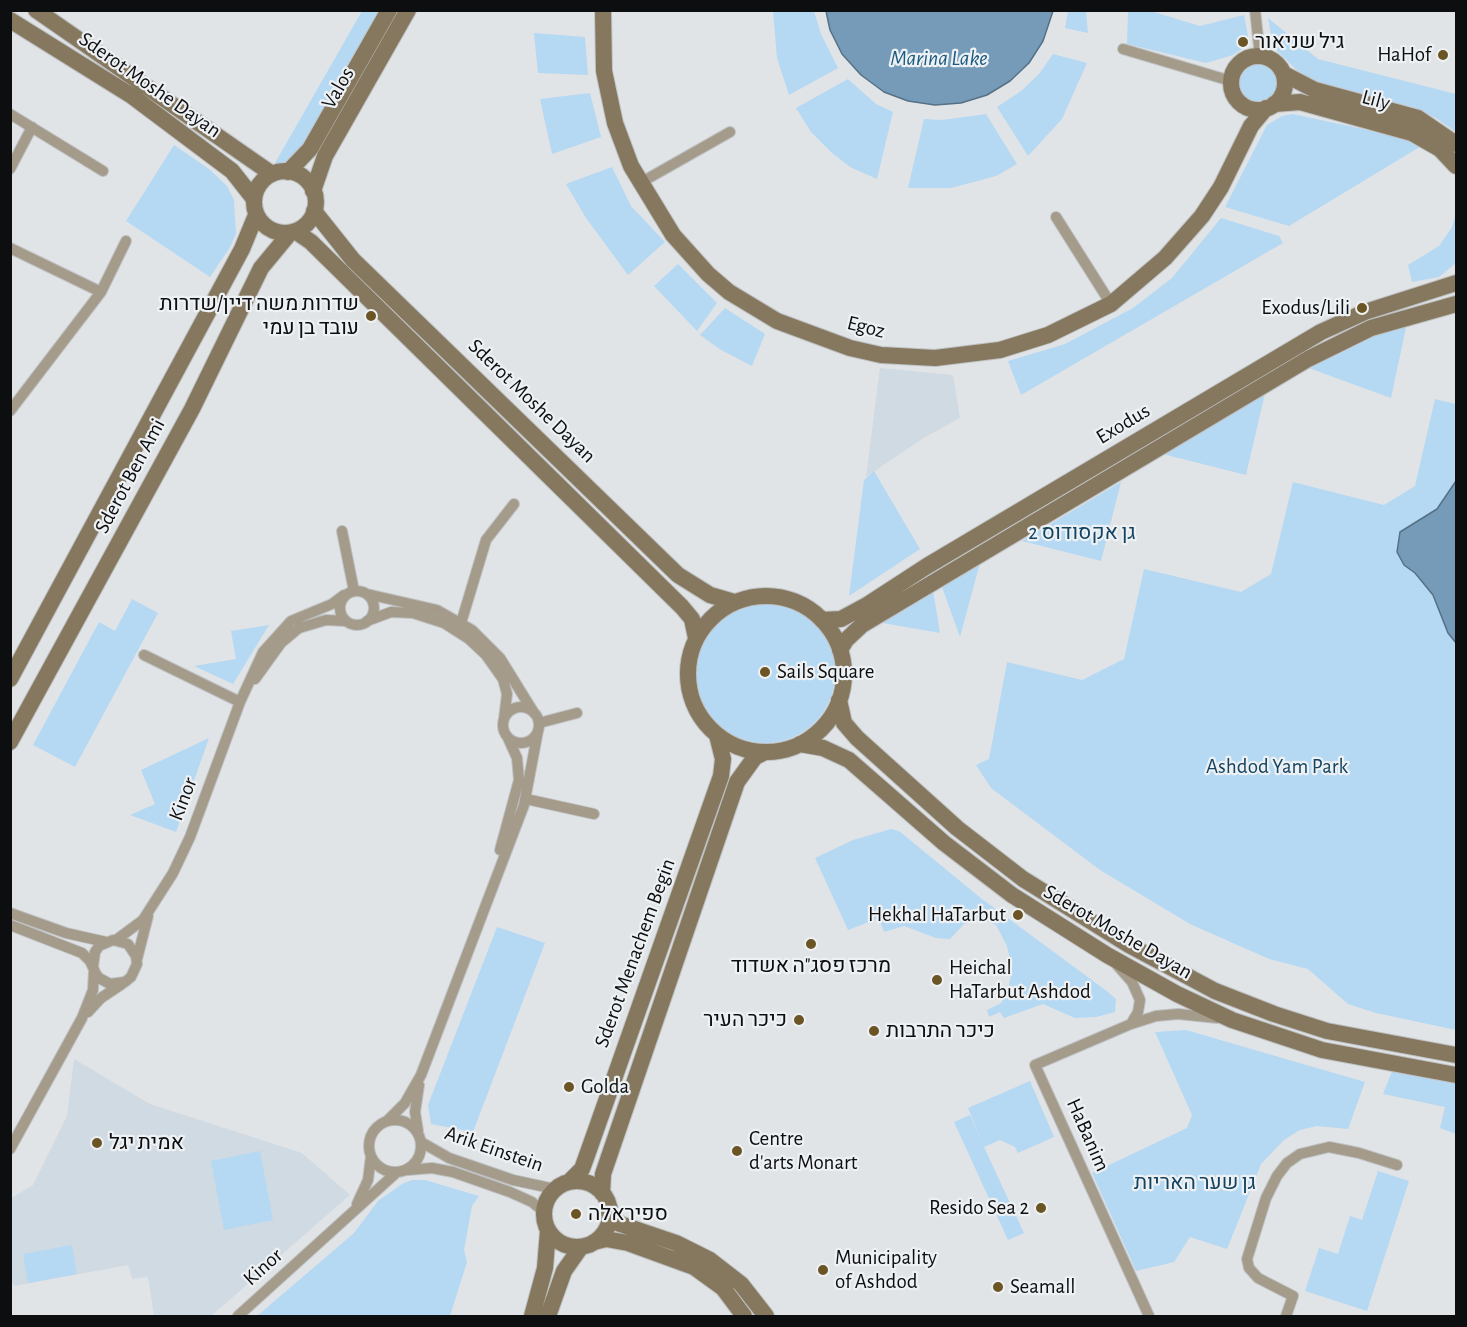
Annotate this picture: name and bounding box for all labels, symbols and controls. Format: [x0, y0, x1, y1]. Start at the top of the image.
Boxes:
street label: Sderot Moshe Dayan [74, 27, 226, 143]
place label: גיל שניאור [1255, 29, 1344, 55]
marker: גיל שניאור [1236, 35, 1250, 49]
place label: HaHof [1377, 42, 1431, 68]
water label: Marina Lake [890, 45, 988, 71]
marker: HaHof [1436, 48, 1450, 62]
street label: Valos [316, 63, 360, 113]
street label: Lily [1359, 84, 1393, 116]
place label: שדרות משה דיין/שדרות עובד בן עמי [160, 291, 359, 341]
place label: Exodus/Lili [1261, 295, 1350, 321]
marker: Exodus/Lili [1355, 301, 1369, 315]
marker: שדרות משה דיין/שדרות עובד בן עמי [364, 309, 378, 323]
street label: Egoz [844, 310, 888, 344]
street label: Sderot Moshe Dayan [463, 334, 601, 468]
street label: Exodus [1091, 398, 1155, 450]
street label: Sderot Ben Ami [89, 414, 171, 538]
park label: גן אקסודוס 2 [1028, 520, 1136, 546]
place label: Sails Square [777, 659, 875, 685]
marker: Sails Square [758, 665, 772, 679]
park label: Ashdod Yam Park [1206, 754, 1348, 780]
street label: Kinor [163, 774, 203, 824]
street label: Sderot Menachem Begin [589, 855, 681, 1051]
street label: Sderot Moshe Dayan [1039, 879, 1197, 985]
place label: Hekhal HaTarbut [868, 902, 1006, 928]
marker: Hekhal HaTarbut [1011, 908, 1025, 922]
marker: מרכז פסג"ה אשדוד [804, 937, 818, 951]
place label: מרכז פסג"ה אשדוד [731, 953, 891, 979]
place label: Heichal HaTarbut Ashdod [949, 955, 1091, 1005]
marker: Heichal HaTarbut Ashdod [930, 973, 944, 987]
place label: כיכר העיר [703, 1007, 787, 1033]
marker: כיכר העיר [792, 1013, 806, 1027]
place label: כיכר התרבות [886, 1018, 995, 1044]
marker: כיכר התרבות [867, 1024, 881, 1038]
place label: Golda [581, 1074, 629, 1100]
marker: Golda [562, 1080, 576, 1094]
street label: HaBanim [1061, 1095, 1115, 1175]
street label: Arik Einstein [441, 1120, 547, 1178]
place label: Centre d'arts Monart [749, 1126, 857, 1176]
place label: אמית יגל [109, 1130, 184, 1156]
marker: אמית יגל [90, 1136, 104, 1150]
marker: Centre d'arts Monart [730, 1144, 744, 1158]
park label: גן שער האריות [1134, 1170, 1256, 1196]
place label: Resido Sea 2 [929, 1195, 1029, 1221]
place label: ספיראלה [588, 1201, 668, 1227]
marker: Resido Sea 2 [1034, 1201, 1048, 1215]
marker: ספיראלה [569, 1207, 583, 1221]
street label: Kinor [238, 1243, 288, 1291]
place label: Municipality of Ashdod [835, 1245, 937, 1295]
marker: Municipality of Ashdod [816, 1263, 830, 1277]
place label: Seamall [1010, 1274, 1076, 1300]
marker: Seamall [991, 1280, 1005, 1294]

